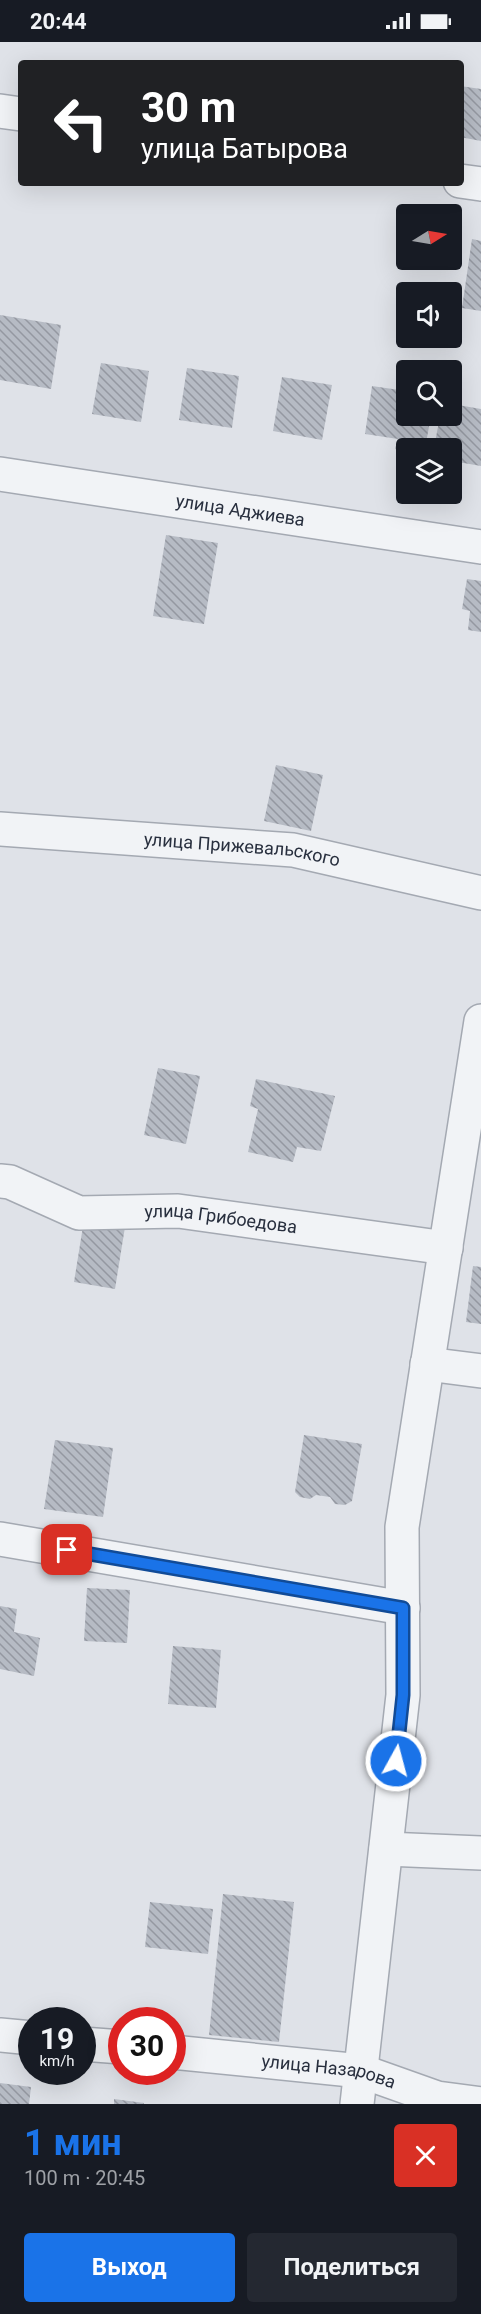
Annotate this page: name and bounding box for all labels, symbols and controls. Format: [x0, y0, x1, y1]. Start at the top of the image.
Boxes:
text: 20:44 [30, 9, 87, 34]
text: 30 m [141, 83, 236, 132]
icon: left [42, 84, 120, 162]
text: улица Батырова [141, 133, 348, 165]
north arrow [396, 204, 462, 270]
map controls [396, 204, 462, 504]
button: sound [396, 282, 462, 348]
button: search [396, 360, 462, 426]
button: layers [396, 438, 462, 504]
street label: улица Аджиева [174, 490, 306, 530]
street label: улица Прижевальского [143, 828, 342, 870]
street label: улица Грибоедова [144, 1199, 298, 1237]
pin [41, 1524, 92, 1575]
icon: arrive [50, 1533, 83, 1566]
position arrow [364, 1729, 428, 1793]
speed limit sign: 30 [108, 2007, 186, 2085]
text: 19 [40, 2021, 74, 2056]
street label: улица Назарова [261, 2050, 399, 2092]
text: km/h [39, 2052, 75, 2070]
text: 1 мин [24, 2122, 122, 2164]
button: close [394, 2124, 457, 2187]
text: 100 m · 20:45 [24, 2166, 145, 2190]
button: Выход [24, 2233, 235, 2302]
button: Поделиться [247, 2233, 457, 2302]

